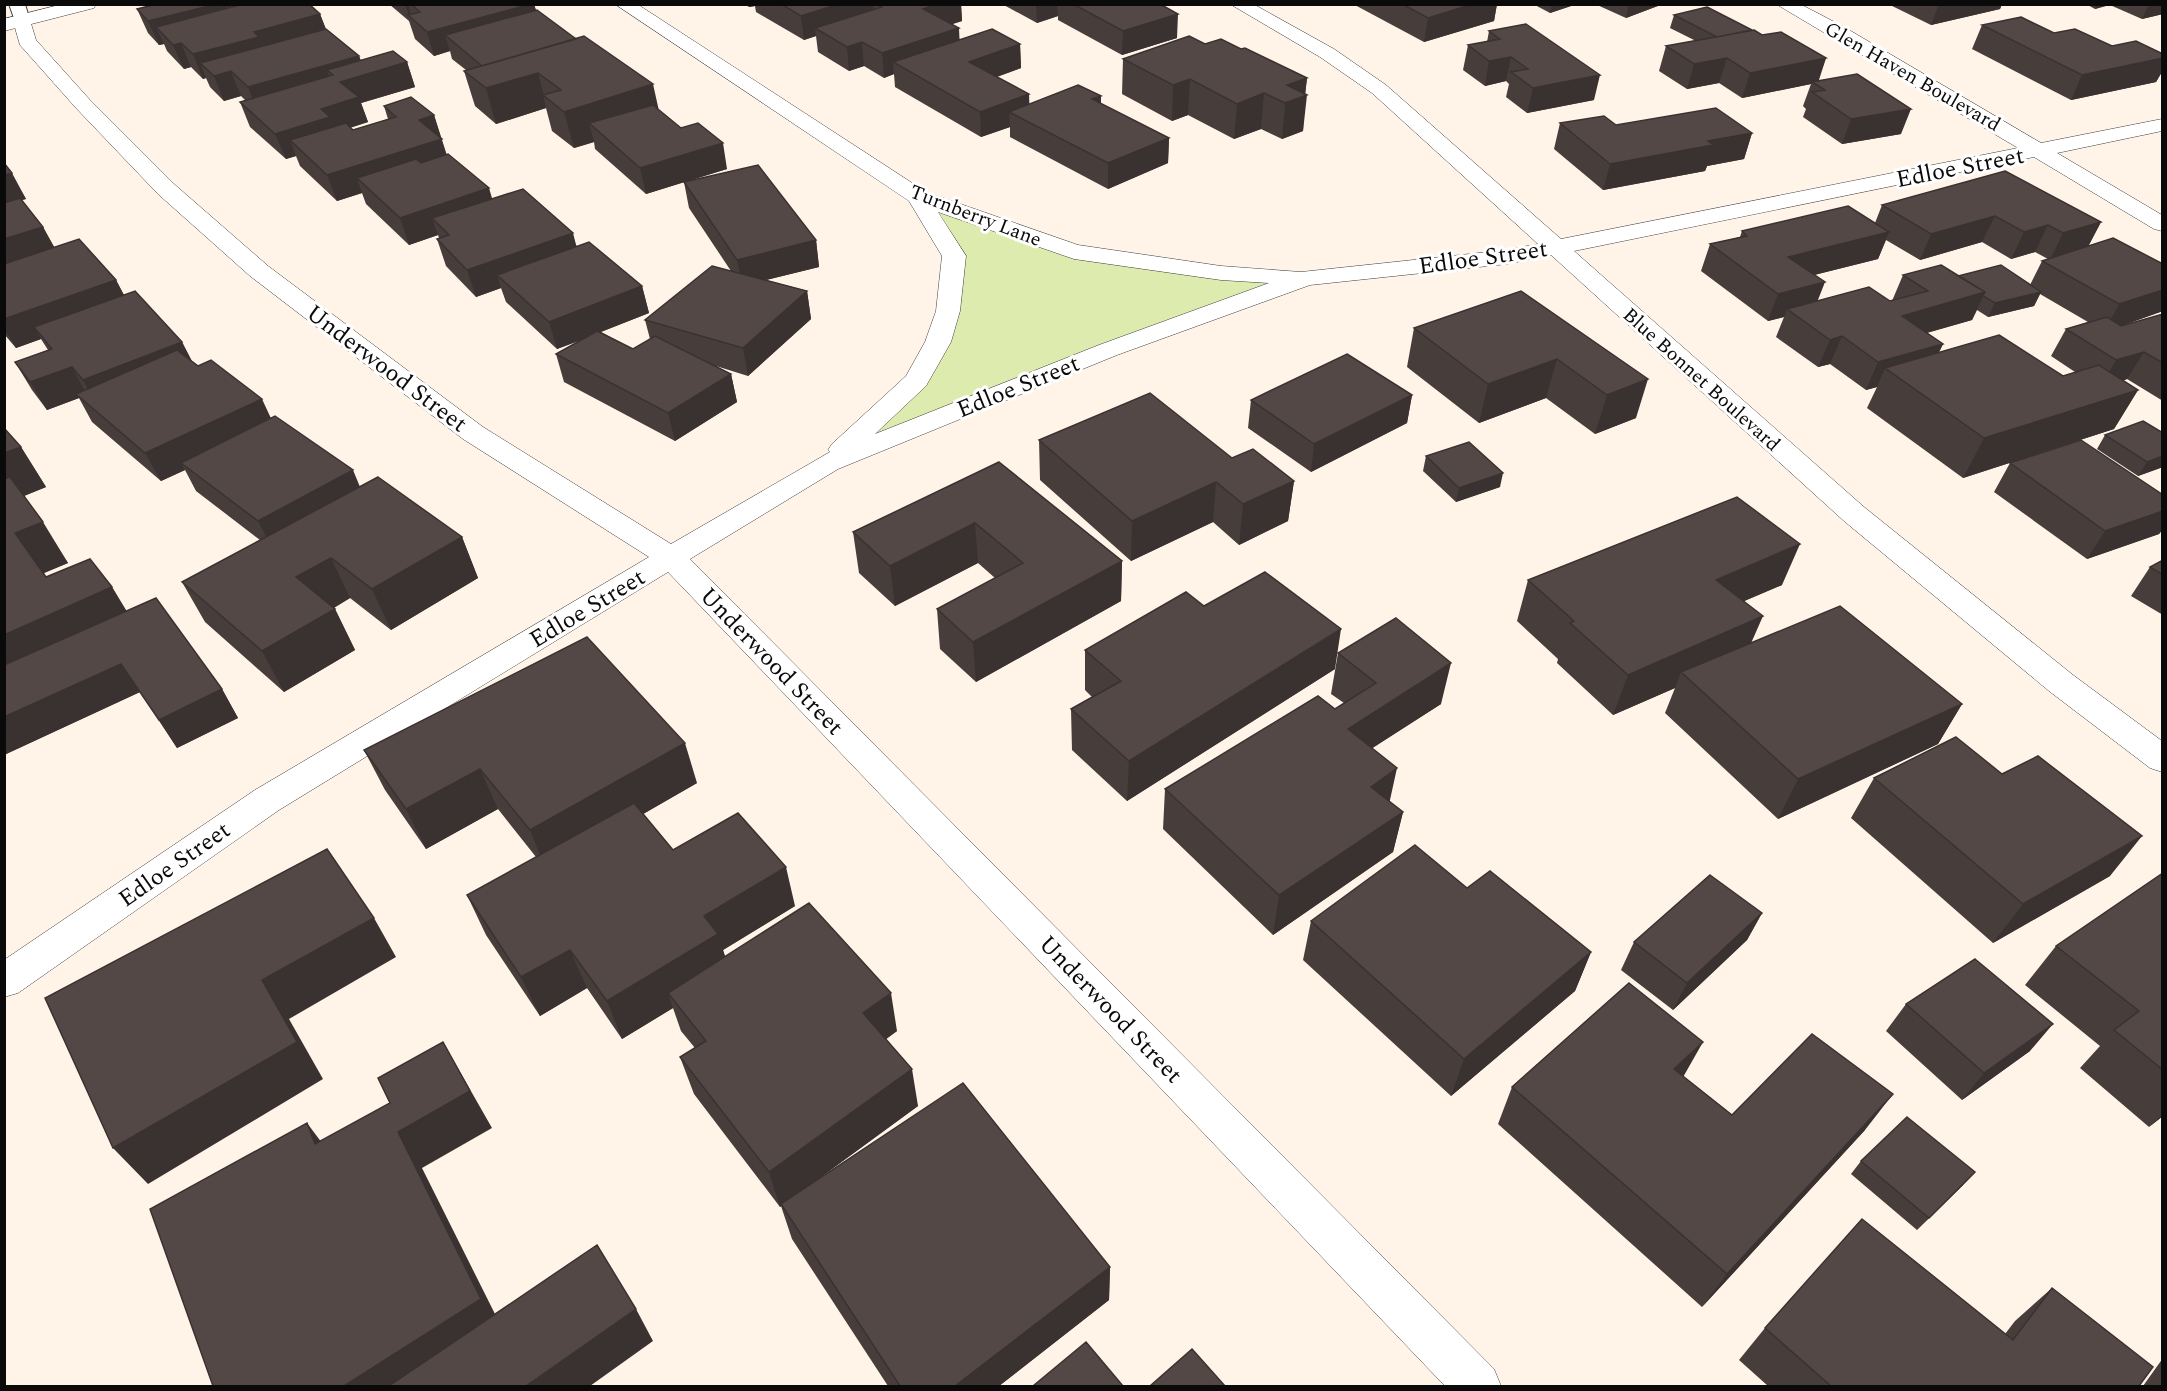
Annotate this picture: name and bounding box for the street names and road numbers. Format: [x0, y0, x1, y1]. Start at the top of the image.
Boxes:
street label: Glen Haven Boulevard [1819, 14, 2006, 140]
street label: Edloe Street [1893, 138, 2027, 198]
street label: Turnberry Lane [905, 177, 1046, 255]
street label: Edloe Street [1416, 231, 1550, 285]
street label: Underwood Street [298, 296, 475, 442]
street label: Blue Bonnet Boulevard [1616, 301, 1787, 459]
street label: Edloe Street [951, 346, 1085, 428]
street label: Edloe Street [523, 560, 652, 658]
street label: Underwood Street [691, 579, 852, 744]
street label: Edloe Street [111, 813, 238, 917]
street label: Underwood Street [1030, 927, 1191, 1092]

